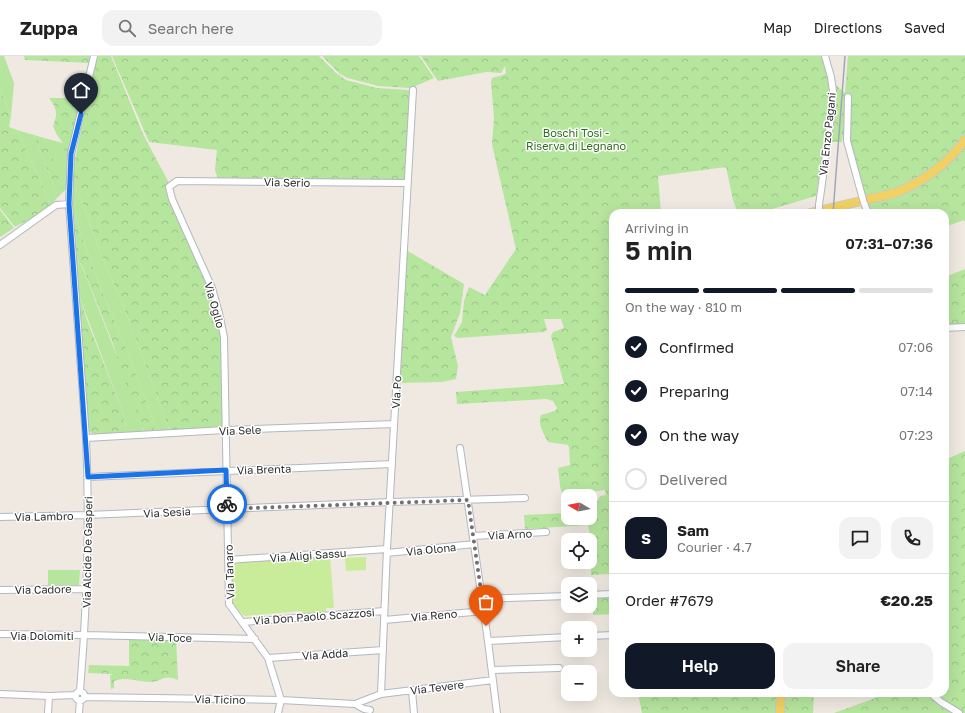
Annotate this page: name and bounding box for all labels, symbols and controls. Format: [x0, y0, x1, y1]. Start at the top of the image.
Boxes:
search box [102, 10, 382, 46]
text: Zuppa [20, 16, 78, 39]
icon: search [116, 17, 138, 39]
text: Search here [148, 19, 234, 37]
text: Map [763, 19, 792, 36]
text: Directions [814, 19, 882, 36]
text: Saved [904, 19, 945, 36]
pin [64, 73, 98, 114]
icon: home [70, 79, 92, 101]
street label: Via Enzo Pagani [816, 92, 838, 176]
park label: Boschi Tosi - Riserva di Legnano [526, 126, 626, 152]
street label: Via Serio [264, 175, 311, 189]
text: Arriving in [625, 220, 689, 236]
text: 07:31–07:36 [845, 234, 933, 252]
text: 5 min [625, 235, 693, 266]
street label: Via Oglio [202, 280, 228, 330]
text: On the way · 810 m [625, 299, 742, 315]
icon: check [625, 336, 647, 358]
text: Confirmed [659, 338, 734, 356]
text: 07:06 [898, 339, 933, 355]
street label: Via Po [389, 375, 403, 409]
icon: check [625, 380, 647, 402]
text: Preparing [659, 382, 729, 400]
text: 07:14 [900, 383, 933, 399]
street label: Via Sele [219, 423, 261, 437]
icon: check [625, 424, 647, 446]
text: On the way [659, 426, 739, 444]
text: 07:23 [899, 427, 933, 443]
street label: Via Brenta [237, 462, 291, 476]
text: Delivered [659, 470, 727, 488]
courier [207, 484, 247, 524]
north arrow [561, 489, 597, 525]
map controls [561, 489, 597, 701]
icon: bike [216, 493, 238, 515]
street label: Via Alcide De Gasperi [80, 496, 94, 608]
street label: Via Sesia [143, 504, 191, 520]
street label: Via Lambro [14, 509, 74, 523]
button: chat [839, 517, 881, 559]
button: phone [891, 517, 933, 559]
text: Sam [677, 521, 709, 539]
street label: Via Arno [488, 526, 533, 542]
text: S [641, 529, 651, 547]
button: locate [561, 533, 597, 569]
text: Courier · 4.7 [677, 539, 752, 555]
street label: Via Olona [405, 540, 457, 558]
street label: Via Tanaro [222, 544, 236, 600]
street label: Via Aligi Sassu [269, 546, 347, 564]
button: layers [561, 577, 597, 613]
street label: Via Cadore [14, 582, 72, 596]
pin [469, 585, 503, 626]
icon: bag [475, 591, 497, 613]
text: Order #7679 [625, 591, 714, 609]
text: €20.25 [880, 591, 933, 609]
street label: Via Don Paolo Scazzosi [253, 605, 375, 627]
street label: Via Reno [410, 606, 458, 623]
button: + [561, 621, 597, 657]
street label: Via Dolomiti [10, 629, 74, 642]
street label: Via Toce [148, 630, 192, 644]
button: Help [625, 643, 775, 689]
button: Share [783, 643, 933, 689]
street label: Via Adda [301, 646, 349, 662]
button: − [561, 665, 597, 701]
street label: Via Tevere [409, 677, 465, 697]
street label: Via Ticino [194, 692, 246, 706]

